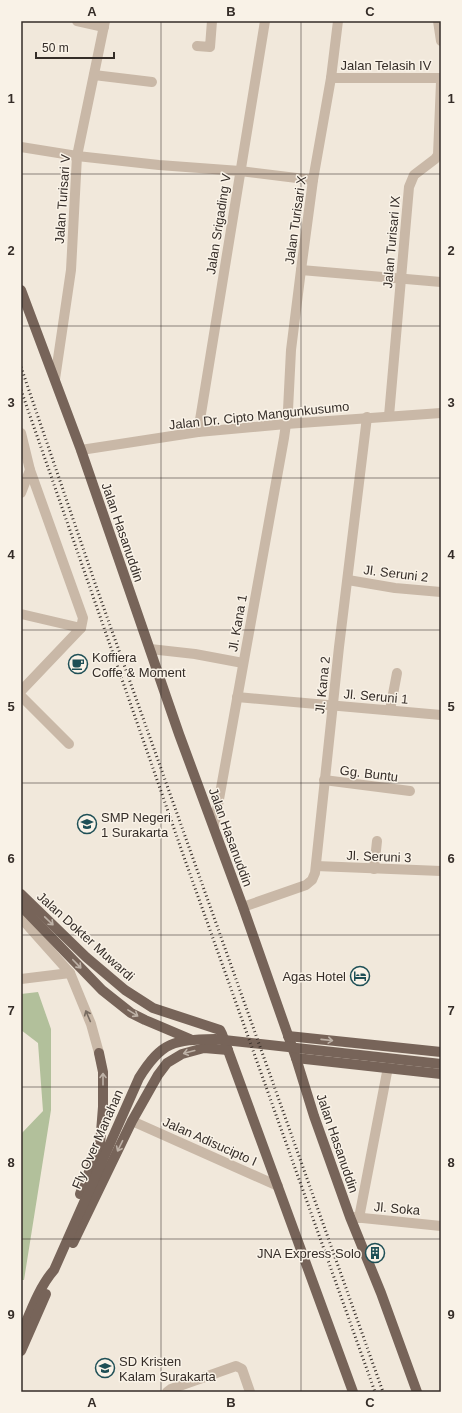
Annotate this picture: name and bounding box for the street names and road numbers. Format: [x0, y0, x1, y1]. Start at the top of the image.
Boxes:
street label: Jalan Telasih IV [341, 58, 432, 73]
street label: Jalan Turisari V [52, 153, 73, 244]
street label: Jalan Srigading V [203, 172, 234, 276]
street label: Jalan Turisari X [282, 174, 309, 265]
street label: Jalan Turisari IX [380, 195, 403, 289]
street label: Jalan Dr. Cipto Mangunkusumo [168, 399, 350, 432]
street label: Jalan Hasanuddin [98, 481, 147, 584]
street label: Jl. Seruni 2 [363, 562, 429, 585]
street label: Jl. Kana 1 [225, 593, 250, 653]
street label: Jl. Kana 2 [312, 656, 333, 715]
street label: Jl. Seruni 1 [343, 686, 409, 707]
street label: Gg. Buntu [339, 762, 399, 785]
street label: Jalan Hasanuddin [206, 786, 255, 889]
street label: Jl. Seruni 3 [346, 848, 412, 865]
street label: Jalan Dokter Muwardi [34, 889, 137, 984]
street label: Fly Over Manahan [69, 1087, 126, 1191]
street label: Jalan Hasanuddin [313, 1092, 362, 1195]
street label: Jalan Adisucipto I [161, 1114, 259, 1169]
street label: Jl. Soka [373, 1199, 421, 1218]

